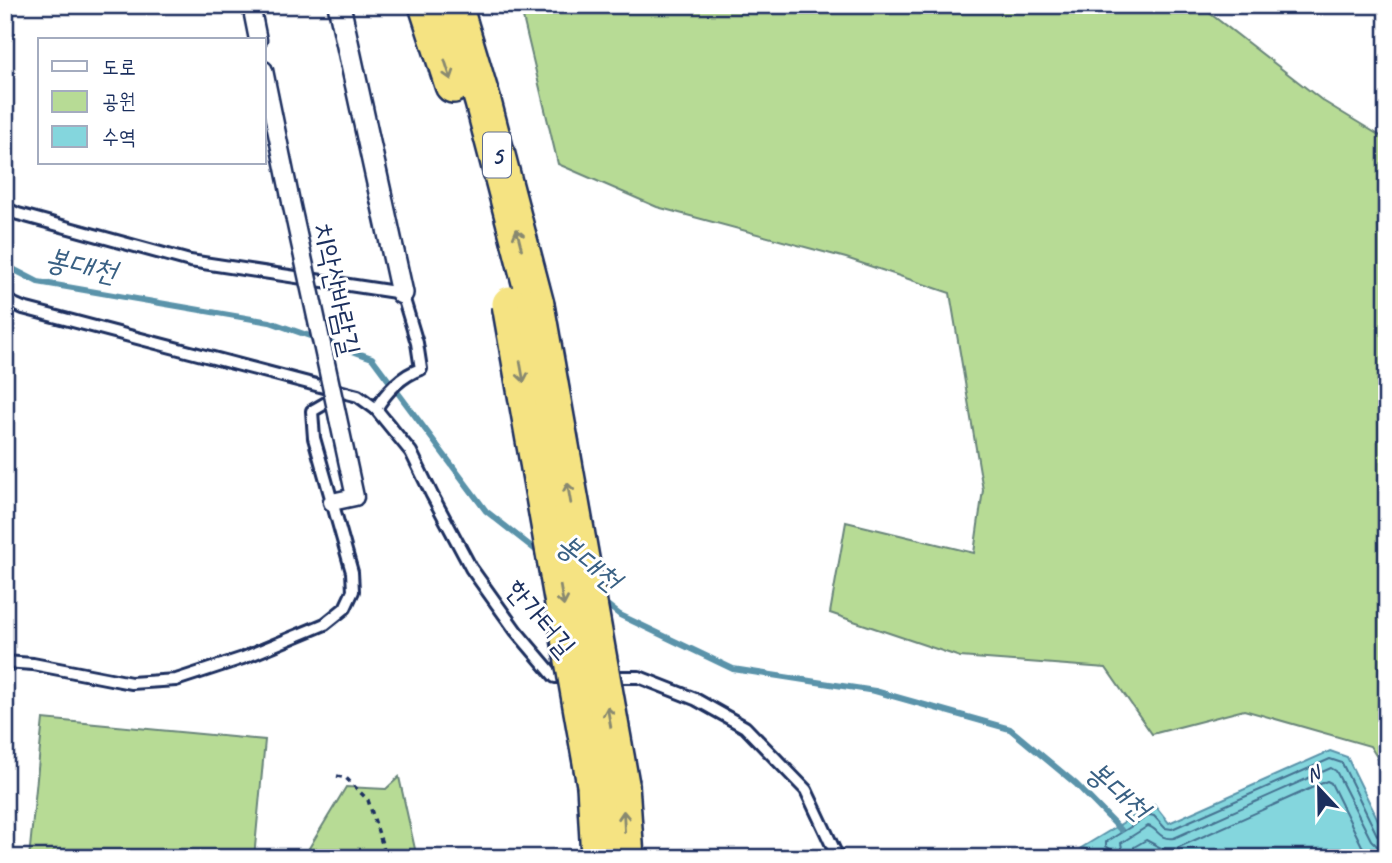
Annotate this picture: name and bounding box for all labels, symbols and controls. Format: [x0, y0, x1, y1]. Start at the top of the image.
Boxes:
legend [38, 38, 266, 164]
text: 도로 [102, 54, 136, 80]
one-way arrow [443, 59, 456, 81]
text: 공원 [102, 88, 136, 114]
text: 수역 [102, 124, 136, 150]
road number: 5 [483, 132, 511, 178]
street label: 치악산바람길 [306, 219, 368, 359]
one-way arrow [512, 228, 525, 251]
water label: 봉대천 [42, 239, 123, 292]
one-way arrow [516, 360, 529, 383]
one-way arrow [562, 482, 575, 505]
water label: 봉대천 [549, 525, 631, 601]
street label: 한가터길 [499, 572, 583, 664]
one-way arrow [556, 584, 569, 607]
one-way arrow [602, 706, 616, 728]
water label: 봉대천 [1078, 752, 1160, 830]
north arrow [1284, 754, 1354, 824]
text: N [1303, 760, 1326, 787]
one-way arrow [617, 810, 630, 833]

